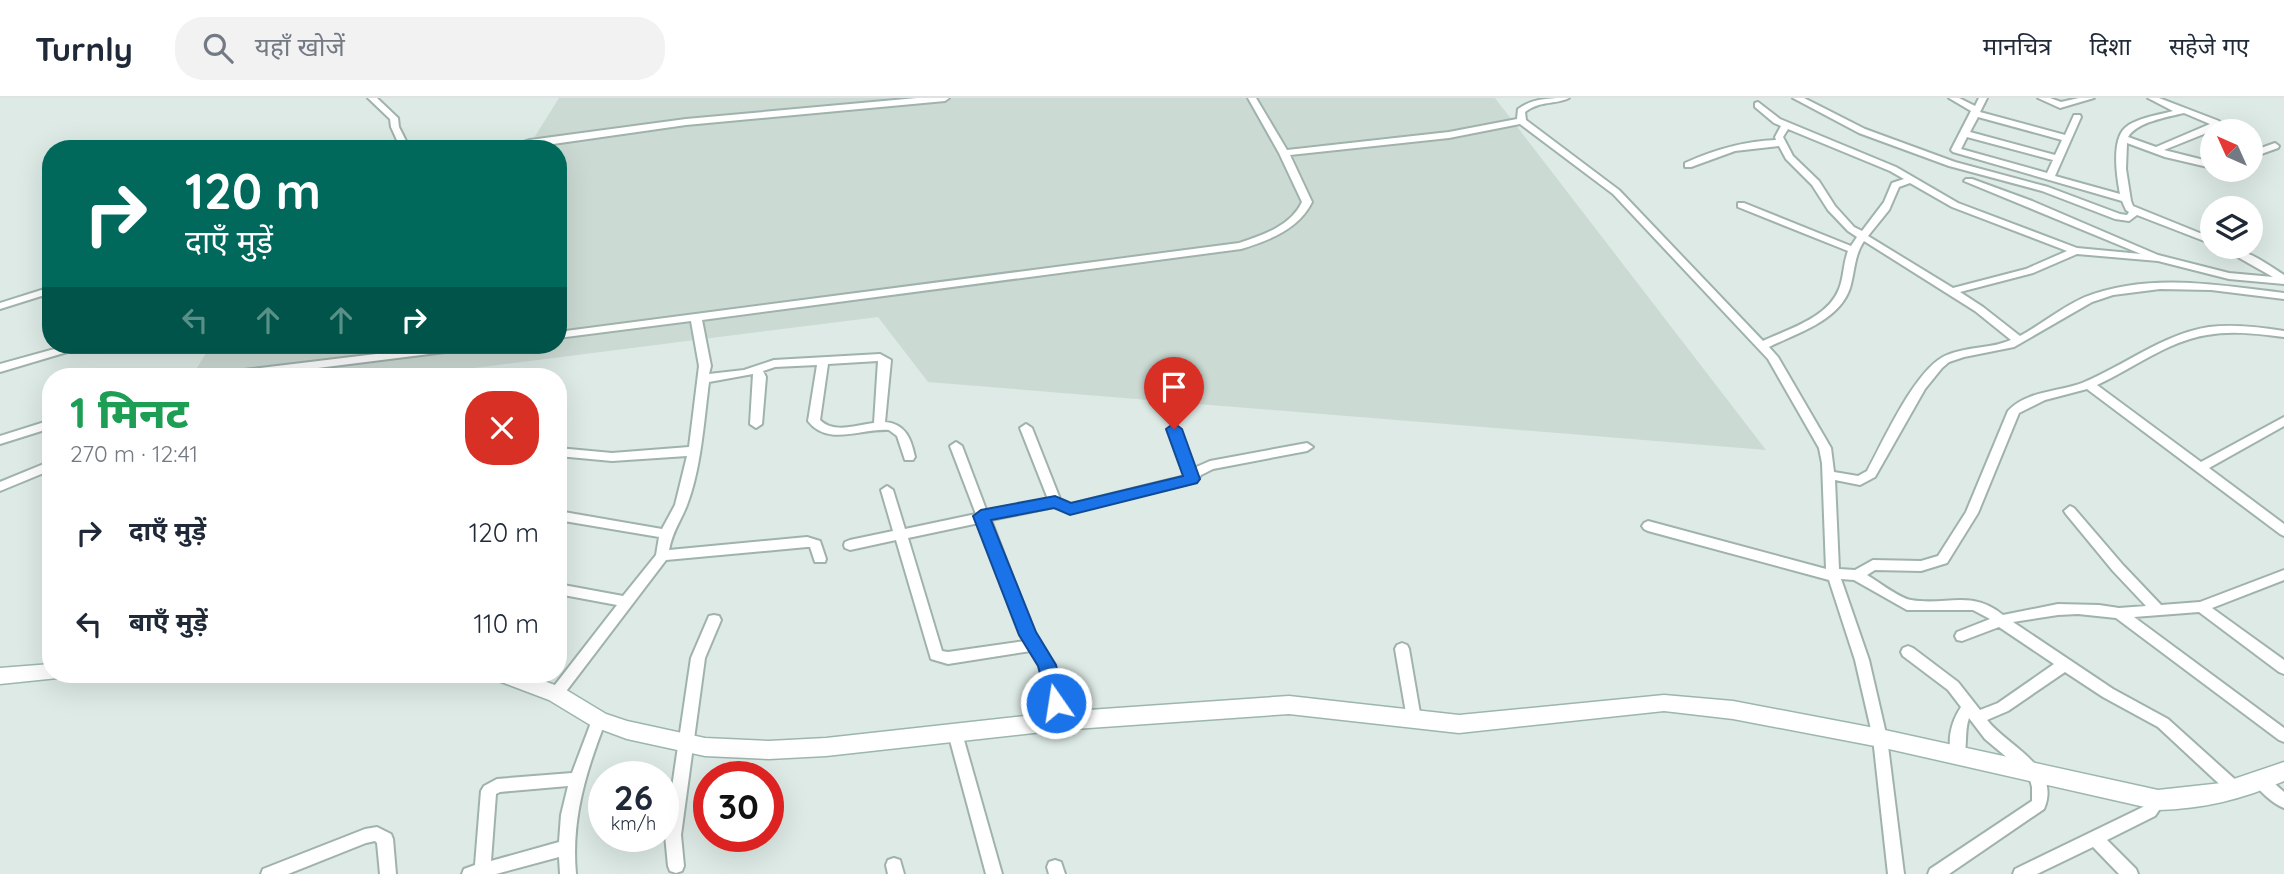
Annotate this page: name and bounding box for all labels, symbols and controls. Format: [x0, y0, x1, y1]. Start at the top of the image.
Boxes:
search box [175, 17, 665, 80]
text: Turnly [35, 28, 133, 69]
icon: search [199, 29, 237, 67]
text: यहाँ खोजें [255, 30, 345, 63]
text: मानचित्र [1983, 31, 2051, 61]
text: दिशा [2089, 31, 2131, 61]
text: सहेजे गए [2169, 31, 2249, 61]
north arrow [2200, 119, 2263, 182]
map controls [2200, 119, 2263, 259]
text: 120 m [185, 160, 321, 221]
icon: right [70, 168, 161, 259]
button: layers [2200, 196, 2263, 259]
text: दाएँ मुड़ें [185, 221, 273, 261]
icon: left [176, 301, 214, 339]
icon: ahead [249, 301, 287, 339]
icon: ahead [322, 301, 360, 339]
icon: right [395, 301, 433, 339]
pin [1144, 357, 1204, 429]
icon: arrive [1155, 368, 1193, 406]
text: 1 मिनट [70, 386, 189, 439]
button: close [465, 391, 539, 465]
text: 270 m · 12:41 [70, 439, 198, 468]
icon: right [70, 514, 108, 552]
text: दाएँ मुड़ें [129, 514, 206, 547]
text: 120 m [469, 516, 539, 549]
icon: left [70, 605, 108, 643]
text: बाएँ मुड़ें [129, 605, 208, 638]
text: 110 m [473, 607, 539, 640]
position arrow [1019, 666, 1093, 740]
speed limit sign: 30 [693, 761, 784, 852]
text: 26 [614, 775, 653, 819]
text: km/h [611, 812, 656, 835]

